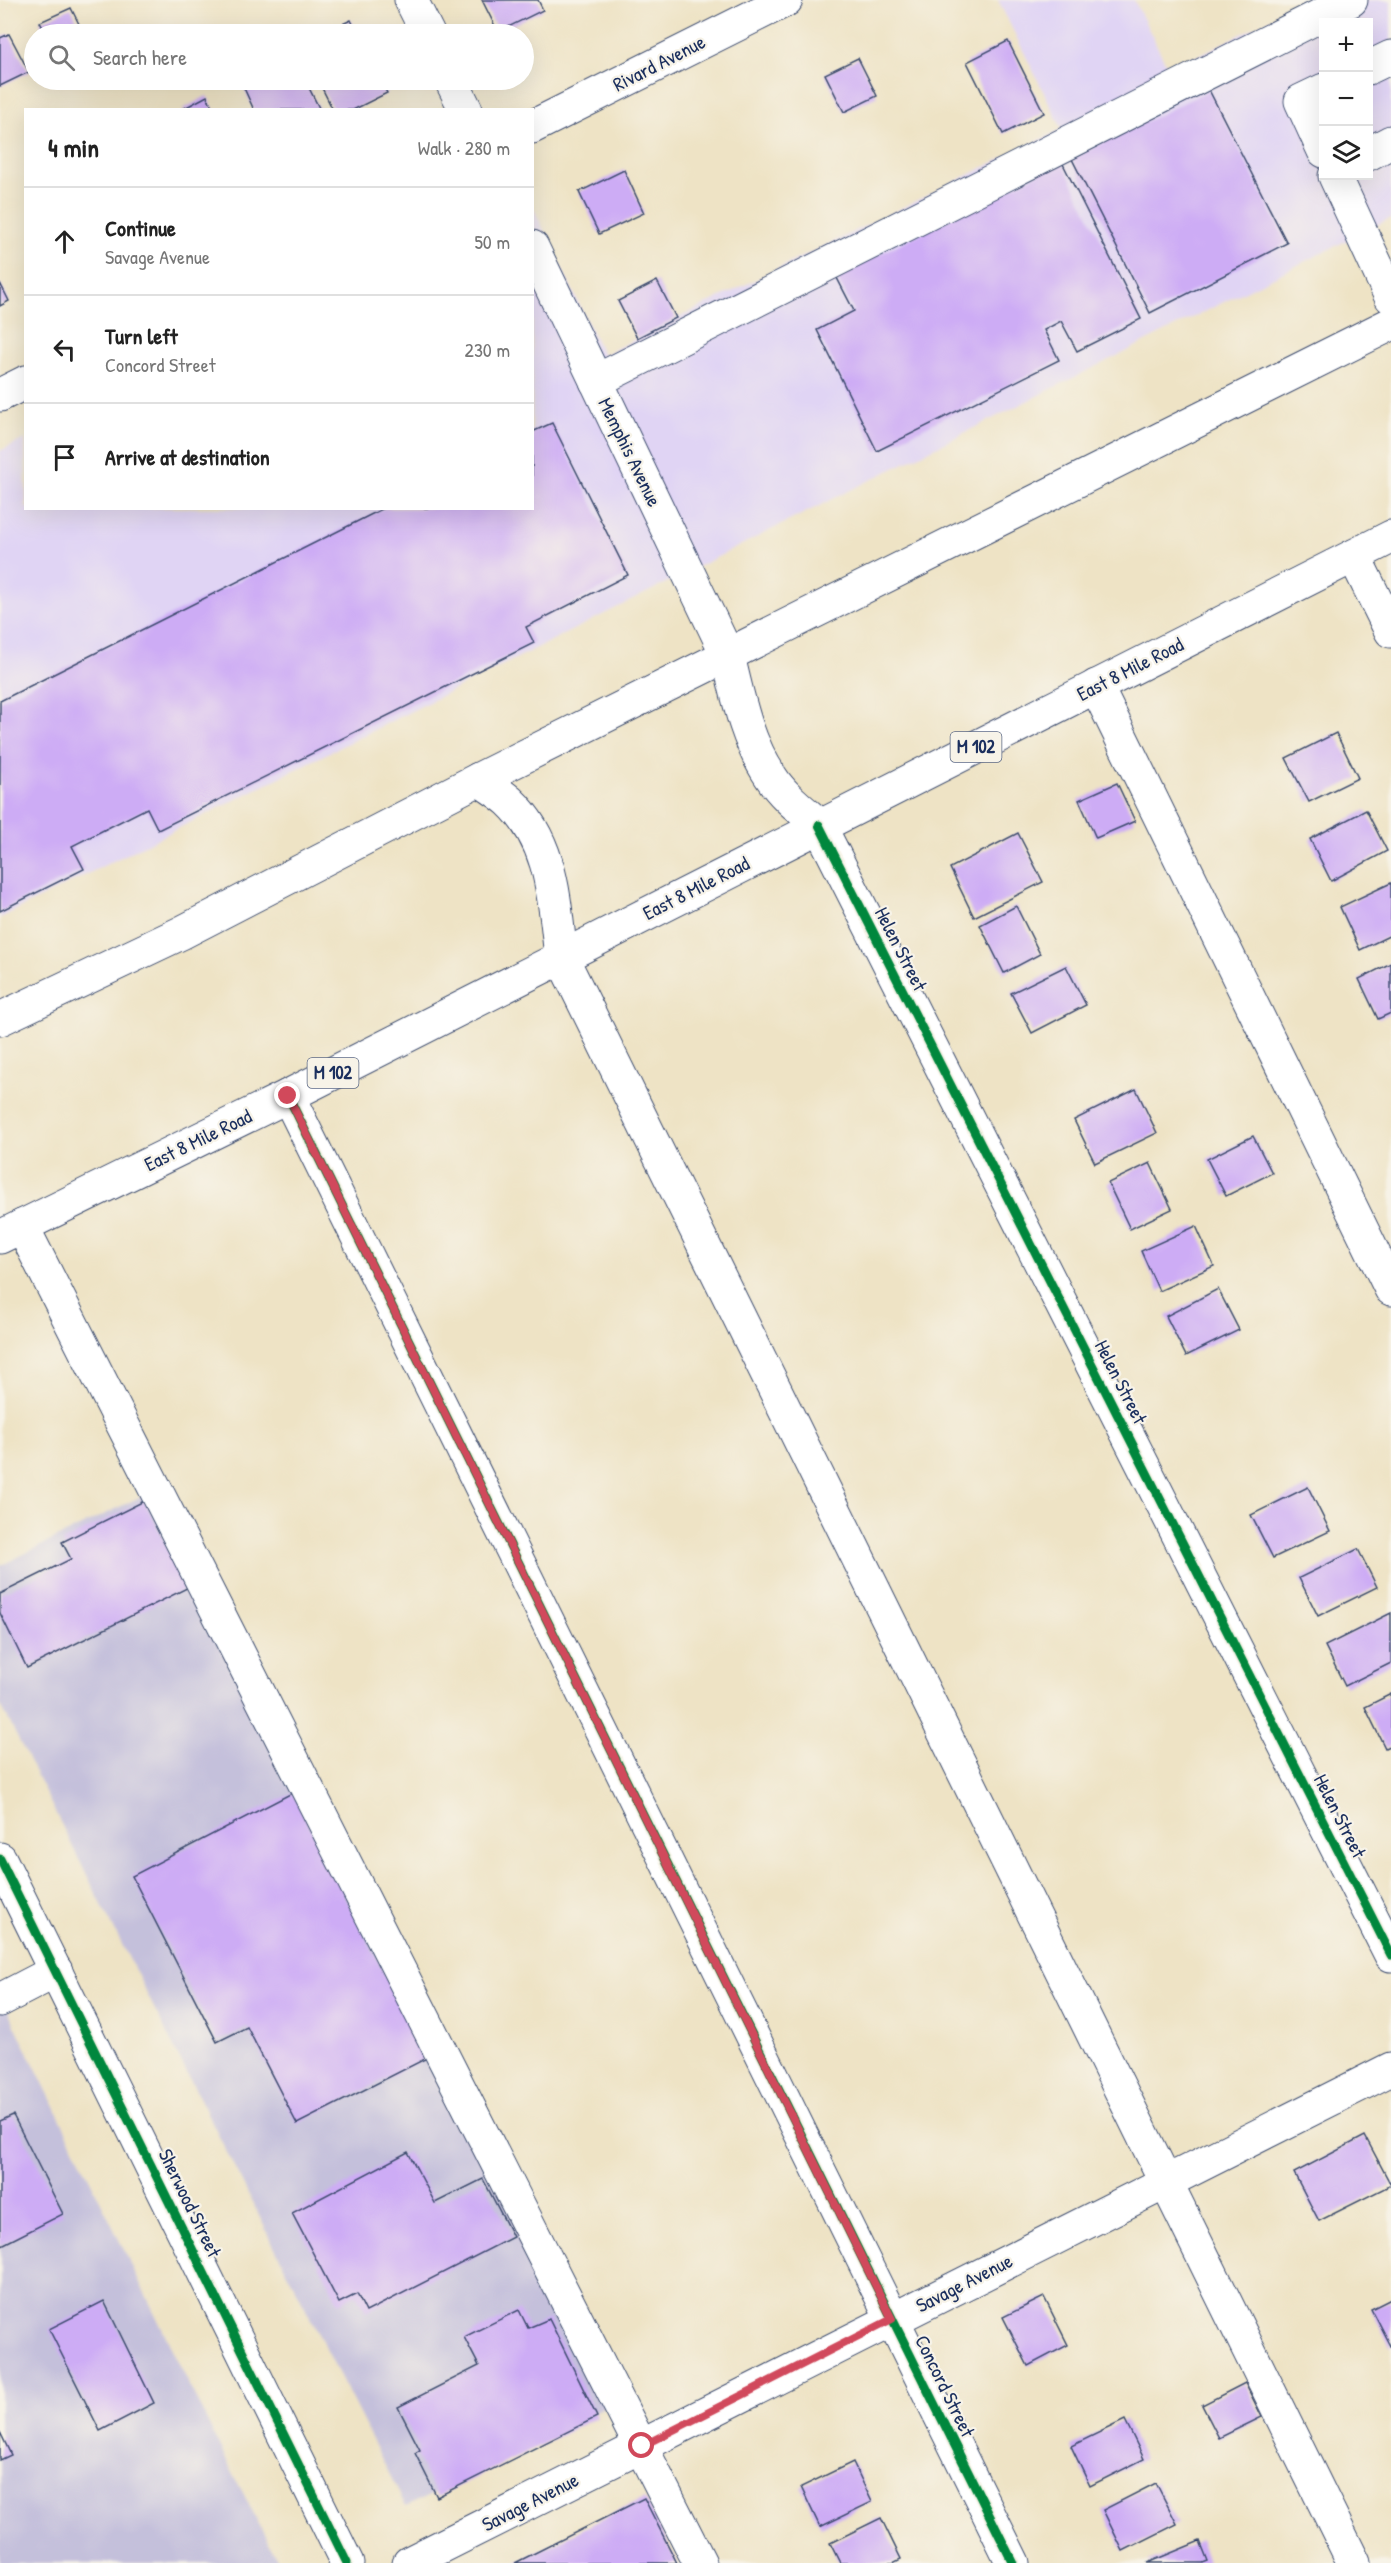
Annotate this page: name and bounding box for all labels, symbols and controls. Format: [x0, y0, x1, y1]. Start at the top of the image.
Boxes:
map controls [1319, 18, 1373, 180]
button: + [1319, 18, 1373, 72]
search box [24, 24, 534, 90]
street label: Rivard Avenue [608, 28, 710, 97]
icon: search [45, 41, 78, 74]
text: Search here [93, 42, 187, 72]
button: − [1319, 72, 1373, 126]
button: layers [1319, 126, 1373, 180]
text: 4 min [48, 130, 99, 165]
text: Walk · 280 m [418, 134, 510, 161]
text: Continue [105, 213, 176, 243]
icon: ahead [48, 225, 81, 258]
text: 50 m [474, 228, 510, 255]
text: Savage Avenue [105, 243, 210, 270]
text: Turn left [105, 321, 178, 351]
icon: left [48, 333, 81, 366]
text: 230 m [465, 336, 510, 363]
text: Concord Street [105, 351, 216, 378]
street label: Memphis Avenue [592, 393, 668, 511]
icon: arrive [48, 441, 81, 474]
text: Arrive at destination [105, 442, 270, 472]
street label: East 8 Mile Road [1072, 630, 1188, 707]
road number: M 102 [950, 732, 1002, 762]
street label: East 8 Mile Road [638, 849, 754, 926]
street label: Helen Street [869, 902, 935, 996]
road number: M 102 [308, 1058, 358, 1088]
route end [274, 1082, 300, 1108]
street label: East 8 Mile Road [140, 1102, 256, 1177]
street label: Helen Street [1089, 1335, 1155, 1429]
street label: Helen Street [1308, 1769, 1374, 1863]
street label: Sherwood Street [153, 2144, 229, 2263]
street label: Savage Avenue [911, 2247, 1017, 2318]
street label: Concord Street [909, 2330, 982, 2442]
route start [628, 2432, 654, 2458]
street label: Savage Avenue [477, 2466, 583, 2537]

